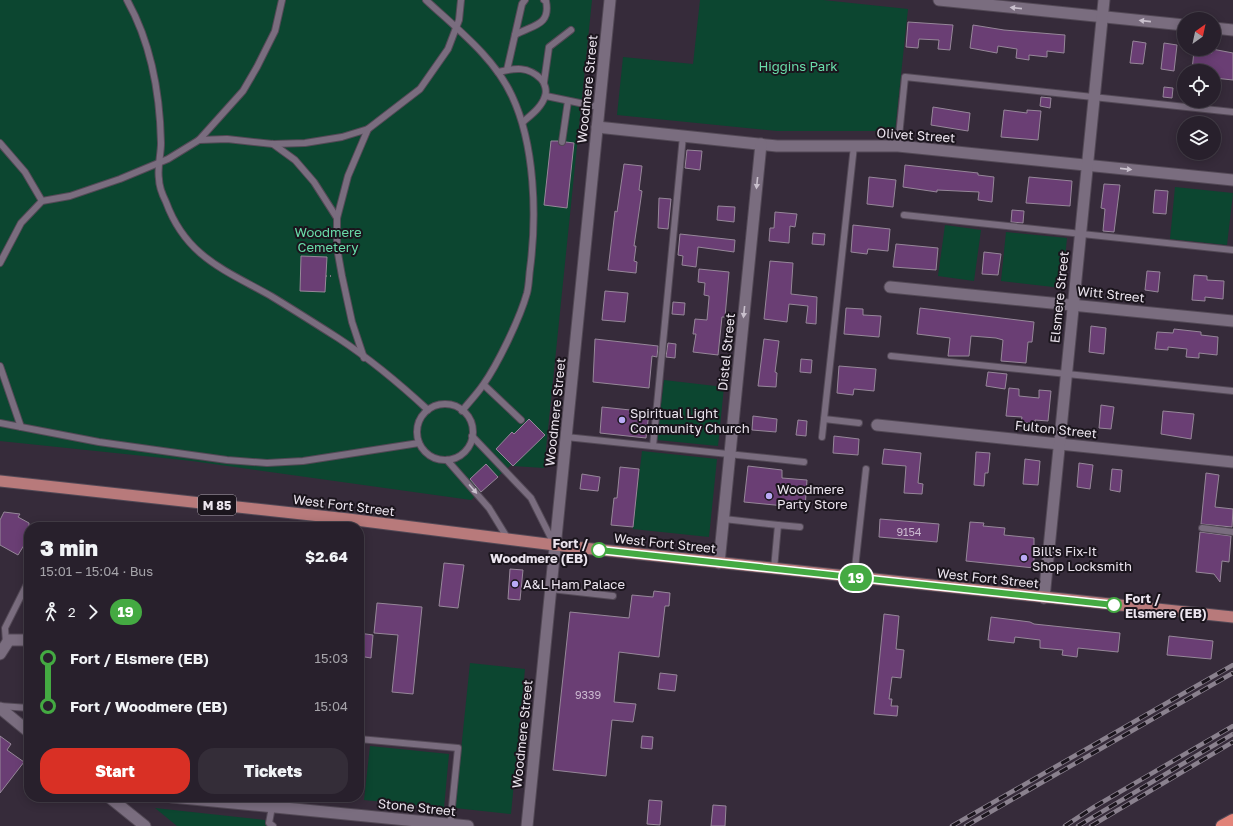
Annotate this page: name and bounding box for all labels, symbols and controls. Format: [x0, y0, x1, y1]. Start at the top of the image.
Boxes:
one-way arrow [1010, 4, 1022, 11]
north arrow [1177, 12, 1221, 56]
map controls [1177, 12, 1221, 160]
one-way arrow [1139, 17, 1151, 24]
street label: Woodmere Street [573, 34, 601, 144]
park label: Higgins Park [758, 58, 838, 74]
button: locate [1177, 64, 1221, 108]
button: layers [1177, 116, 1221, 160]
street label: Olivet Street [876, 124, 956, 146]
one-way arrow [1120, 165, 1132, 172]
one-way arrow [754, 176, 760, 189]
park label: Woodmere Cemetery [294, 224, 362, 255]
street label: Elsmere Street [1046, 250, 1072, 344]
street label: Witt Street [1076, 282, 1146, 306]
one-way arrow [741, 306, 748, 318]
street label: Distel Street [714, 312, 738, 392]
street label: Woodmere Street [541, 357, 569, 467]
place label: Spiritual Light Community Church [630, 405, 750, 436]
marker: Spiritual Light Community Church [617, 415, 627, 425]
street label: Fulton Street [1014, 417, 1098, 441]
place label: Woodmere Party Store [777, 481, 848, 512]
one-way arrow [468, 484, 478, 494]
street label: West Fort Street [292, 491, 396, 519]
marker: Woodmere Party Store [764, 491, 774, 501]
road number: M 85 [198, 495, 236, 515]
house number: 9154 [896, 525, 922, 538]
street label: West Fort Street [613, 530, 717, 556]
text: 3 min [40, 534, 98, 561]
place label: Fort / Woodmere (EB) [490, 535, 589, 566]
marker: Fort / Woodmere (EB) [591, 542, 607, 558]
place label: Bill's Fix-It Shop Locksmith [1032, 543, 1132, 574]
text: $2.64 [305, 547, 348, 565]
marker: Bill's Fix-It Shop Locksmith [1019, 553, 1029, 563]
text: 15:01 – 15:04 · Bus [40, 563, 153, 579]
line badge: 19 [838, 565, 874, 591]
street label: West Fort Street [936, 565, 1040, 591]
text: 19 [848, 569, 864, 586]
place label: A&L Ham Palace [523, 576, 625, 592]
marker: A&L Ham Palace [510, 579, 520, 589]
place label: Fort / Elsmere (EB) [1125, 590, 1207, 621]
marker: Fort / Elsmere (EB) [1106, 597, 1122, 613]
icon: walk [40, 601, 62, 623]
icon: forward [82, 601, 104, 623]
text: 19 [118, 603, 134, 620]
text: 2 [68, 604, 76, 620]
text: Fort / Elsmere (EB) [70, 649, 209, 667]
text: 15:03 [315, 650, 348, 666]
street label: Woodmere Street [508, 679, 536, 789]
house number: 9339 [575, 688, 601, 701]
text: Fort / Woodmere (EB) [70, 697, 228, 715]
text: 15:04 [314, 698, 348, 714]
button: Start [40, 748, 190, 794]
button: Tickets [198, 748, 348, 794]
street label: Stone Street [377, 795, 457, 819]

